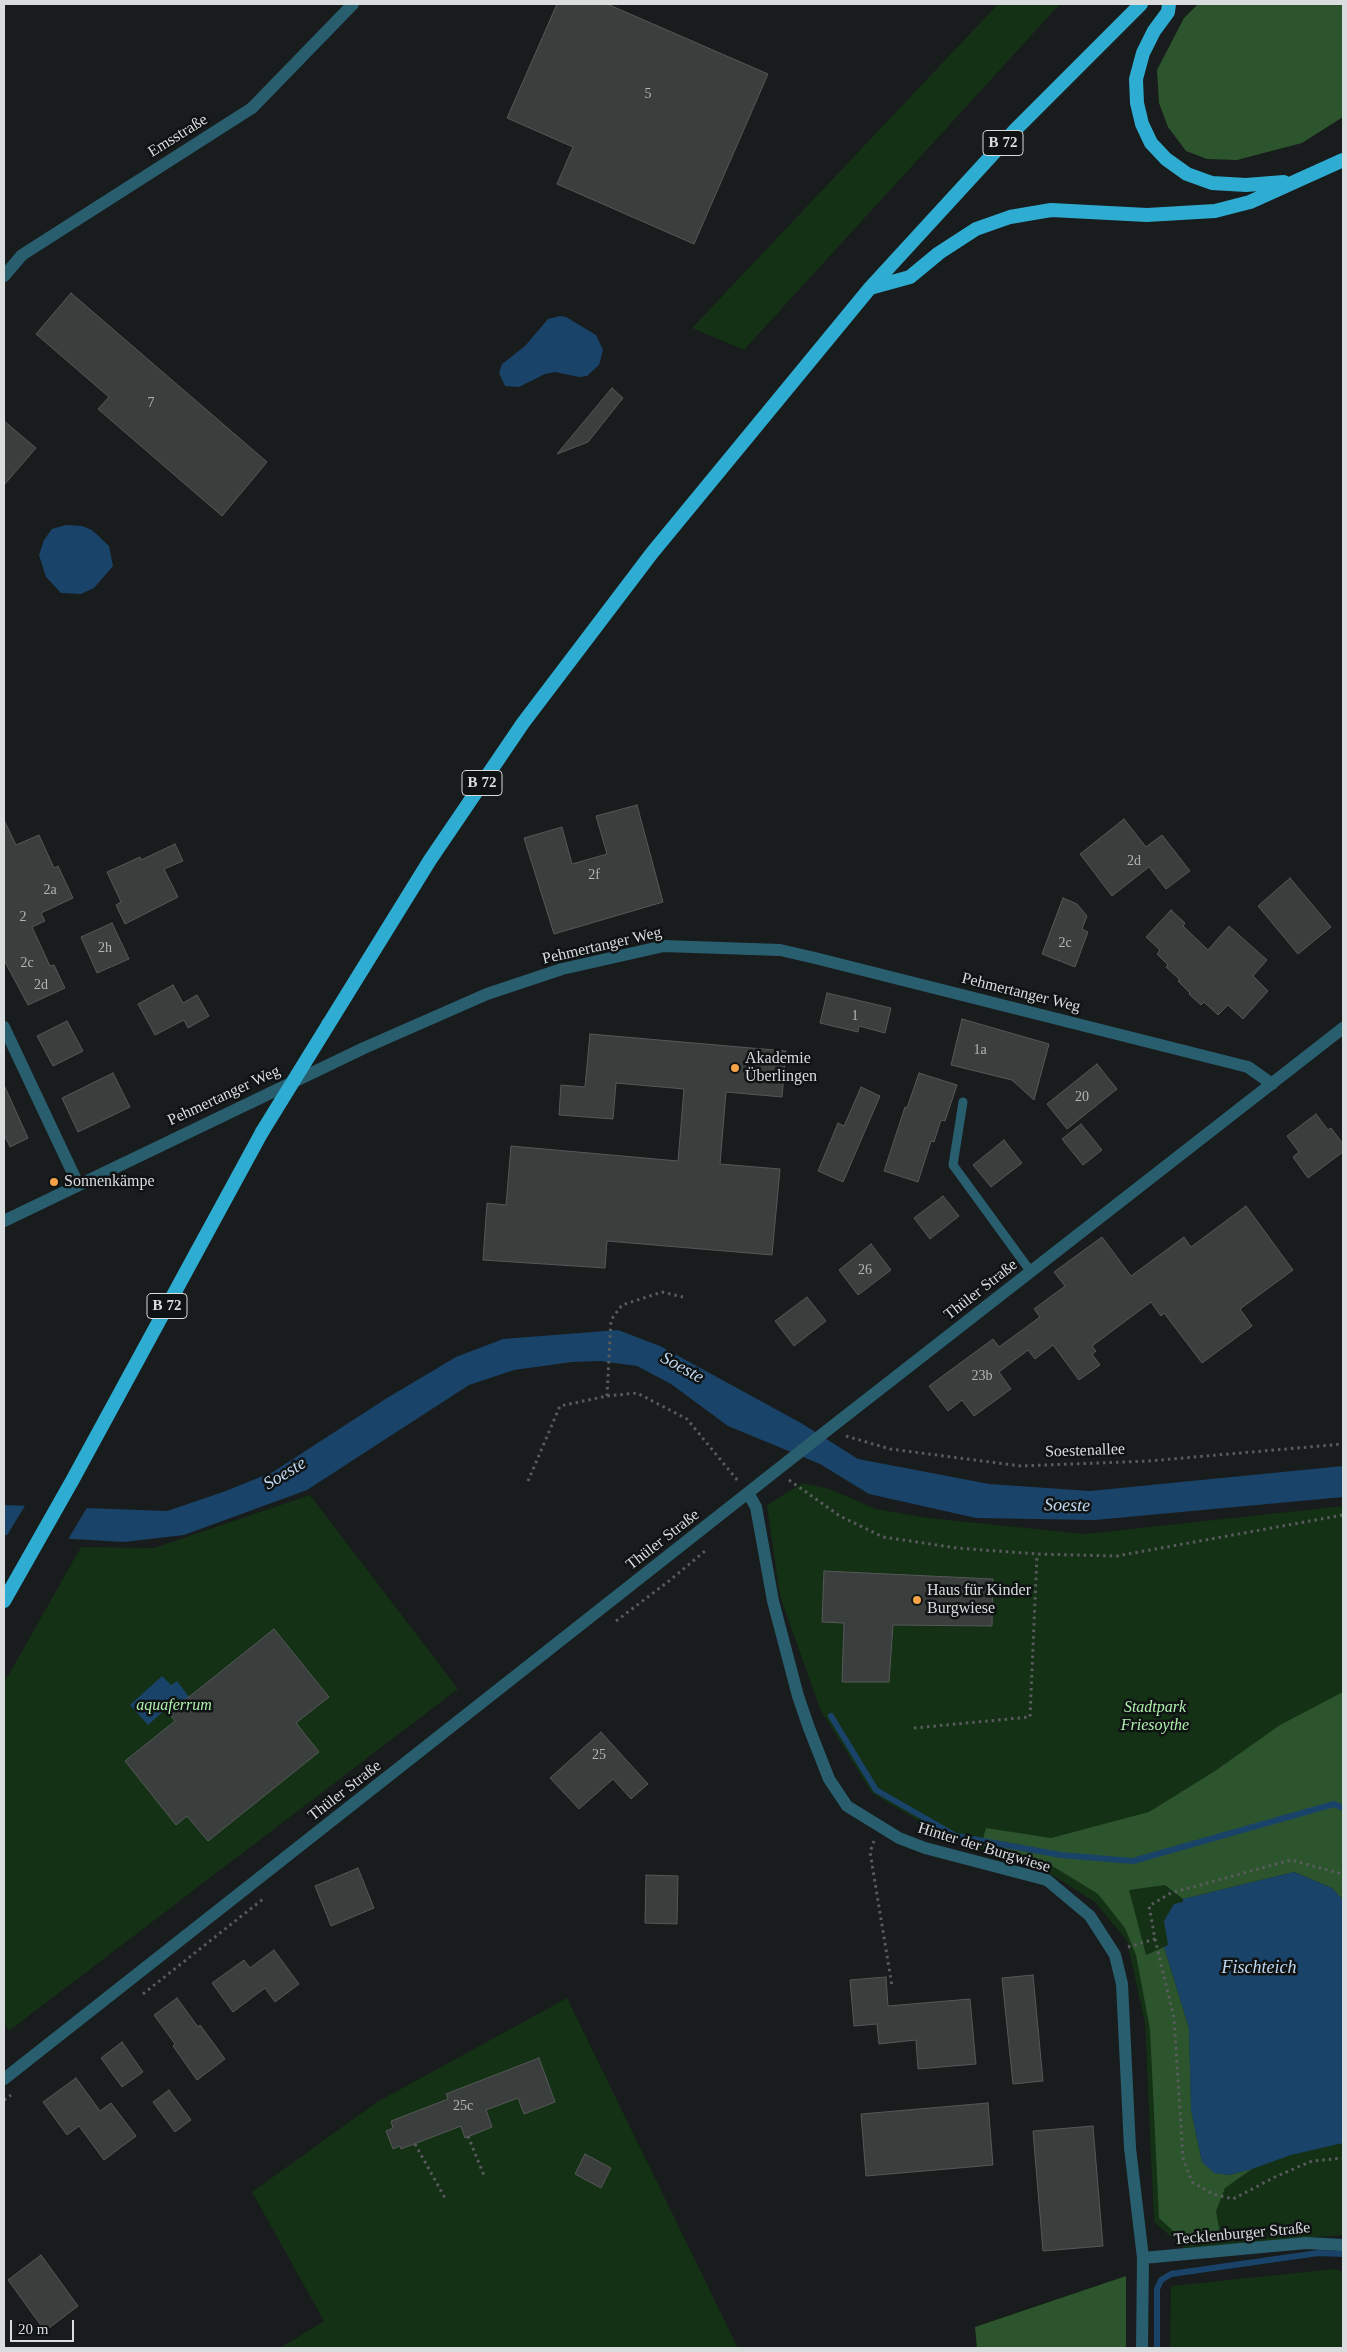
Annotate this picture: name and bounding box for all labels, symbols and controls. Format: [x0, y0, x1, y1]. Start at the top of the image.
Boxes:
house number: 5 [644, 86, 651, 102]
street label: Emsstraße [145, 110, 211, 162]
road number: B 72 [983, 130, 1023, 156]
house number: 7 [148, 395, 154, 411]
road number: B 72 [462, 770, 502, 796]
house number: 2d [1127, 853, 1141, 869]
house number: 2f [588, 867, 600, 883]
house number: 2a [43, 882, 57, 898]
house number: 2 [19, 909, 26, 925]
street label: Pehmertanger Weg [541, 923, 663, 969]
house number: 2c [1058, 935, 1072, 951]
house number: 2h [98, 940, 112, 956]
house number: 2c [20, 955, 34, 971]
street label: Pehmertanger Weg [960, 969, 1082, 1017]
house number: 2d [34, 977, 48, 993]
house number: 1 [852, 1008, 858, 1024]
house number: 1a [973, 1042, 987, 1058]
place label: Akademie Überlingen [745, 1049, 817, 1087]
street label: Pehmertanger Weg [165, 1062, 283, 1130]
marker: Akademie Überlingen [729, 1062, 741, 1074]
house number: 20 [1075, 1089, 1089, 1105]
place label: Sonnenkämpe [64, 1172, 155, 1192]
marker: Sonnenkämpe [48, 1176, 60, 1188]
street label: Thüler Straße [941, 1255, 1021, 1325]
house number: 26 [858, 1262, 872, 1278]
road number: B 72 [147, 1294, 187, 1318]
water label: Soeste [657, 1347, 707, 1389]
house number: 23b [972, 1368, 992, 1384]
street label: Soestenallee [1045, 1440, 1125, 1462]
water label: Soeste [260, 1453, 310, 1495]
water label: Soeste [1044, 1495, 1090, 1517]
street label: Thüler Straße [623, 1505, 703, 1575]
place label: Haus für Kinder Burgwiese [927, 1581, 1031, 1619]
marker: Haus für Kinder Burgwiese [911, 1594, 923, 1606]
park label: aquaferrum [136, 1696, 212, 1716]
park label: Stadtpark Friesoythe [1121, 1698, 1189, 1736]
house number: 25 [592, 1747, 606, 1763]
street label: Thüler Straße [305, 1756, 385, 1826]
street label: Hinter der Burgwiese [915, 1819, 1053, 1877]
water label: Fischteich [1222, 1957, 1296, 1979]
house number: 25c [453, 2098, 473, 2114]
street label: Tecklenburger Straße [1173, 2218, 1311, 2250]
scale bar [12, 2310, 76, 2342]
text: 20 m [18, 2321, 48, 2337]

